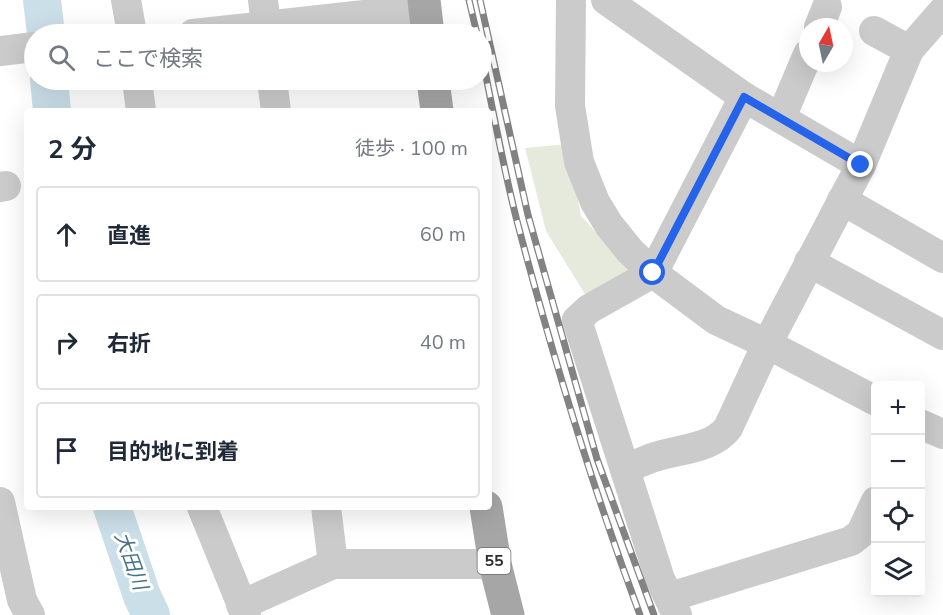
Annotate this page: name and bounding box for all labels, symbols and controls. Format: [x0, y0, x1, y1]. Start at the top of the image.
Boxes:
north arrow [799, 18, 853, 72]
search box [24, 24, 492, 90]
icon: search [45, 41, 78, 74]
text: ここで検索 [93, 44, 203, 74]
text: 2 分 [48, 132, 97, 167]
text: 徒歩 · 100 m [355, 135, 468, 162]
route end [847, 151, 873, 177]
icon: ahead [50, 218, 83, 251]
text: 直進 [107, 221, 151, 251]
text: 60 m [420, 221, 466, 248]
route start [639, 259, 665, 285]
icon: right [50, 326, 83, 359]
text: 右折 [107, 329, 151, 359]
text: 40 m [420, 329, 466, 356]
map controls [871, 381, 925, 597]
button: + [871, 381, 925, 435]
icon: arrive [50, 434, 83, 467]
button: − [871, 435, 925, 489]
text: 目的地に到着 [107, 437, 239, 467]
button: locate [871, 489, 925, 543]
water label: 大田川 [108, 528, 155, 596]
button: layers [871, 543, 925, 597]
road number: 55 [478, 548, 510, 574]

